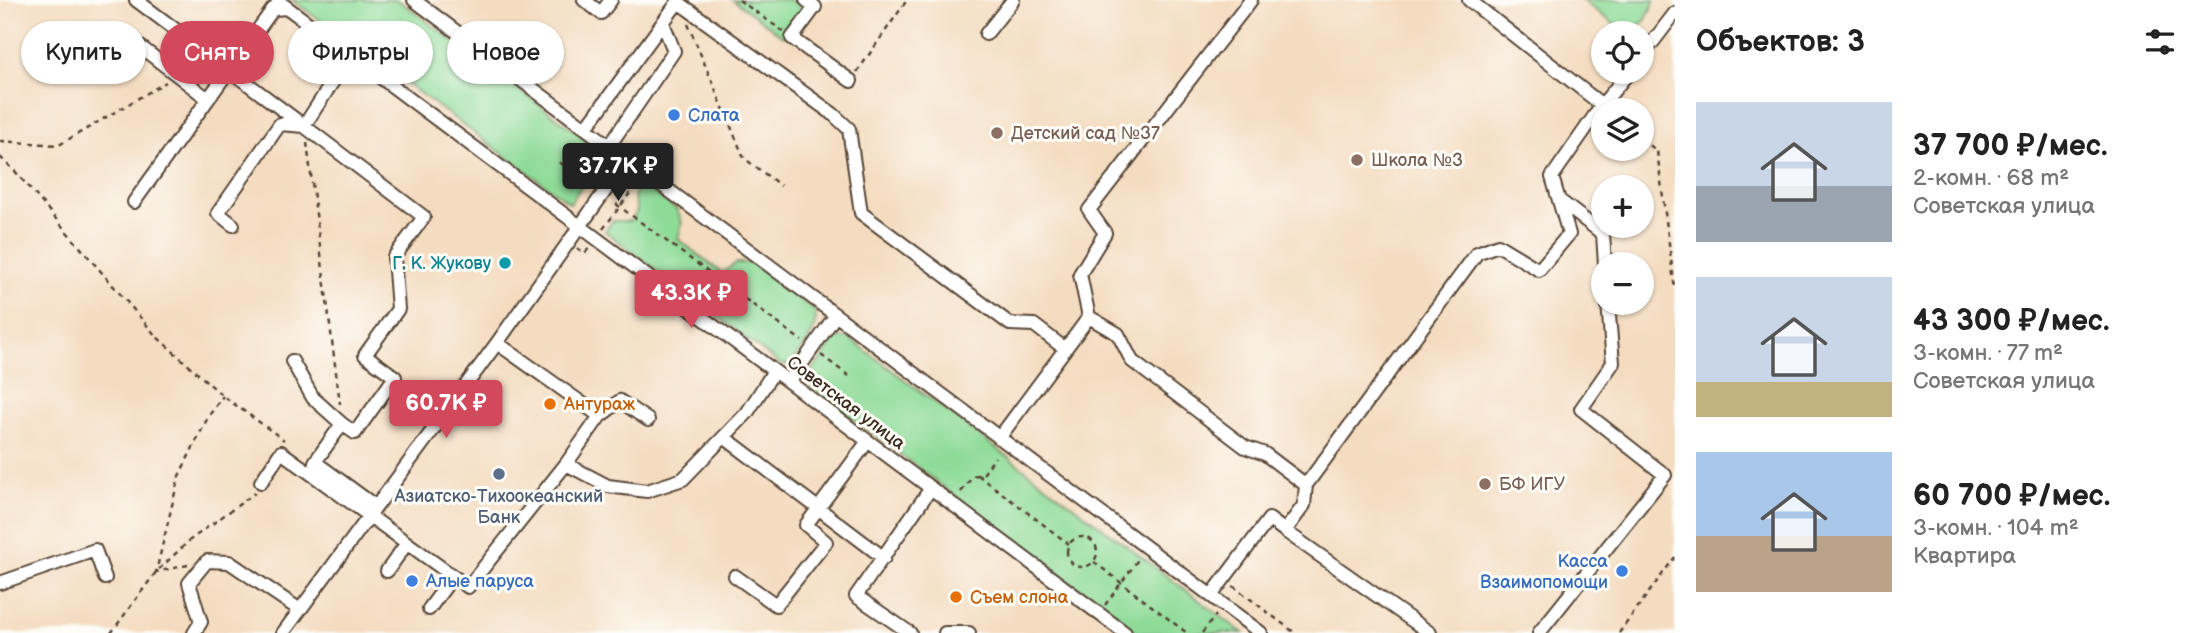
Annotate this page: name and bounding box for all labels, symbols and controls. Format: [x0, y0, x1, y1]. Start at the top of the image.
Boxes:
chip: Купить [21, 21, 146, 84]
chip: Снять [160, 21, 274, 84]
chip: Фильтры [288, 21, 433, 84]
chip: Новое [447, 21, 564, 84]
map controls [1591, 21, 1654, 315]
button: locate [1591, 21, 1654, 84]
icon: filters [2141, 23, 2179, 61]
text: Объектов: 3 [1696, 24, 1865, 60]
button: layers [1591, 98, 1654, 161]
place label: Слата [688, 105, 740, 126]
marker: Слата [666, 107, 682, 123]
place label: Детский сад №37 [1011, 123, 1160, 144]
marker: Детский сад №37 [989, 125, 1005, 141]
text: 37 700 ₽/мес. [1913, 128, 2108, 164]
icon: home [1752, 130, 1836, 214]
pin: 37.7K ₽ [553, 144, 683, 203]
place label: Школа №3 [1371, 150, 1463, 171]
text: 37.7K ₽ [578, 152, 658, 180]
marker: Школа №3 [1349, 152, 1365, 168]
text: 2-комн. · 68 m² [1913, 164, 2069, 192]
button: + [1591, 175, 1654, 238]
text: Советская улица [1913, 192, 2095, 220]
button: − [1591, 252, 1654, 315]
place label: Г. К. Жукову [392, 253, 492, 274]
marker: Г. К. Жукову [497, 255, 513, 271]
pin: 43.3K ₽ [626, 270, 756, 330]
text: 43.3K ₽ [651, 279, 731, 307]
text: 43 300 ₽/мес. [1913, 303, 2110, 339]
icon: home [1752, 305, 1836, 389]
text: 3-комн. · 77 m² [1913, 339, 2063, 367]
street label: Советская улица [783, 352, 909, 454]
text: Советская улица [1913, 367, 2095, 395]
pin: 60.7K ₽ [381, 380, 511, 440]
text: 60.7K ₽ [405, 389, 487, 417]
place label: Антураж [563, 394, 636, 415]
marker: Антураж [542, 396, 558, 412]
marker: Азиатско-Тихоокеанский Банк [491, 466, 507, 482]
place label: БФ ИГУ [1499, 474, 1566, 495]
marker: БФ ИГУ [1477, 476, 1493, 492]
text: 60 700 ₽/мес. [1913, 478, 2110, 514]
icon: home [1752, 480, 1836, 564]
place label: Азиатско-Тихоокеанский Банк [394, 486, 603, 528]
text: 3-комн. · 104 m² [1913, 514, 2079, 542]
text: Квартира [1913, 542, 2016, 570]
place label: Касса Взаимопомощи [1480, 551, 1608, 593]
marker: Касса Взаимопомощи [1614, 563, 1630, 579]
place label: Алые паруса [425, 571, 534, 592]
marker: Алые паруса [404, 573, 420, 589]
place label: Съем слона [970, 587, 1069, 608]
marker: Съем слона [948, 589, 964, 605]

